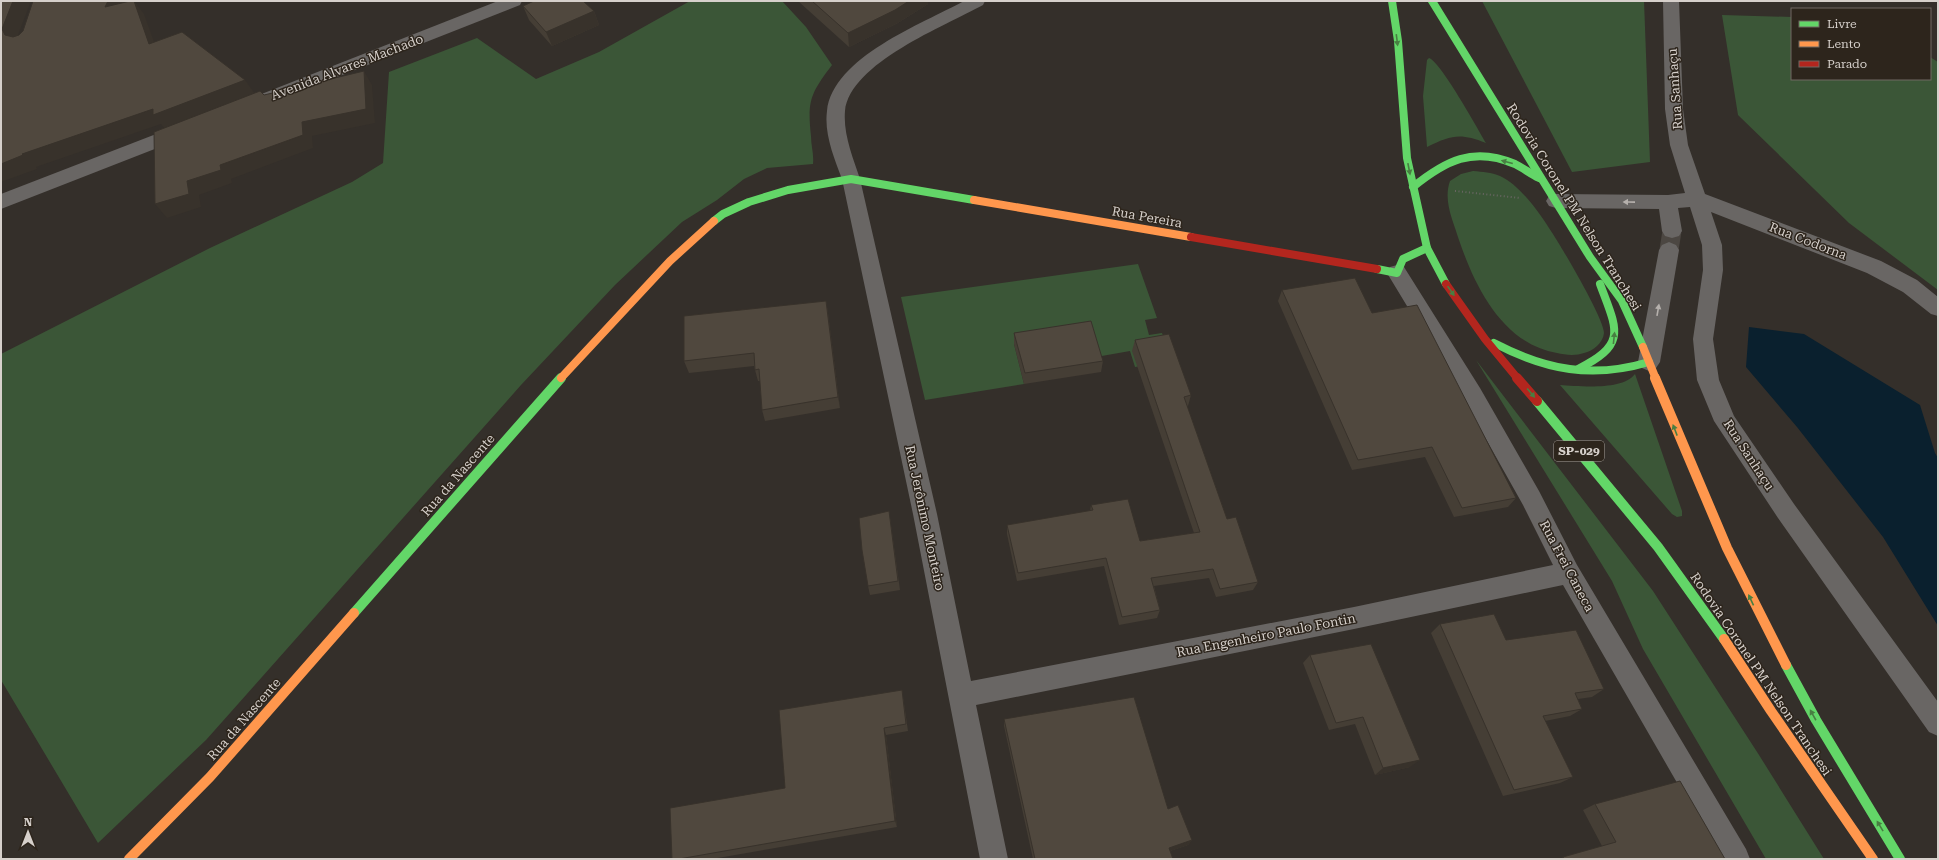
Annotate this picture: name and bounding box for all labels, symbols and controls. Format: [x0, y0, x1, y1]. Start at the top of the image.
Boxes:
legend [1791, 8, 1931, 80]
text: Livre [1827, 17, 1857, 31]
street label: Avenida Alvares Machado [269, 31, 425, 103]
one-way arrow [1394, 34, 1400, 46]
text: Lento [1827, 37, 1861, 51]
street label: Rua Sanhaçu [1665, 48, 1685, 130]
text: Parado [1827, 57, 1867, 71]
street label: Rodovia Coronel PM Nelson Tranchesi [1504, 101, 1644, 313]
one-way arrow [1501, 159, 1513, 165]
one-way arrow [1406, 163, 1412, 175]
one-way arrow [1622, 199, 1635, 205]
street label: Rua Pereira [1111, 203, 1183, 231]
street label: Rua Codorna [1767, 219, 1849, 263]
one-way arrow [1447, 285, 1455, 296]
one-way arrow [1656, 304, 1662, 316]
one-way arrow [1611, 331, 1617, 344]
one-way arrow [1526, 388, 1535, 399]
street label: Rua Sanhaçu [1721, 417, 1777, 493]
one-way arrow [1672, 424, 1678, 436]
street label: Rua da Nascente [418, 431, 498, 519]
road number: SP-029 [1554, 441, 1604, 461]
street label: Rua Jerônimo Monteiro [902, 444, 948, 592]
street label: Rua Frei Caneca [1537, 518, 1597, 614]
street label: Rodovia Coronel PM Nelson Tranchesi [1687, 570, 1835, 778]
one-way arrow [1748, 594, 1754, 606]
street label: Rua Engenheiro Paulo Fontin [1175, 610, 1357, 660]
street label: Rua da Nascente [204, 675, 284, 763]
one-way arrow [1809, 709, 1816, 720]
north arrow [8, 812, 48, 852]
text: N [24, 816, 33, 829]
one-way arrow [1876, 821, 1884, 831]

